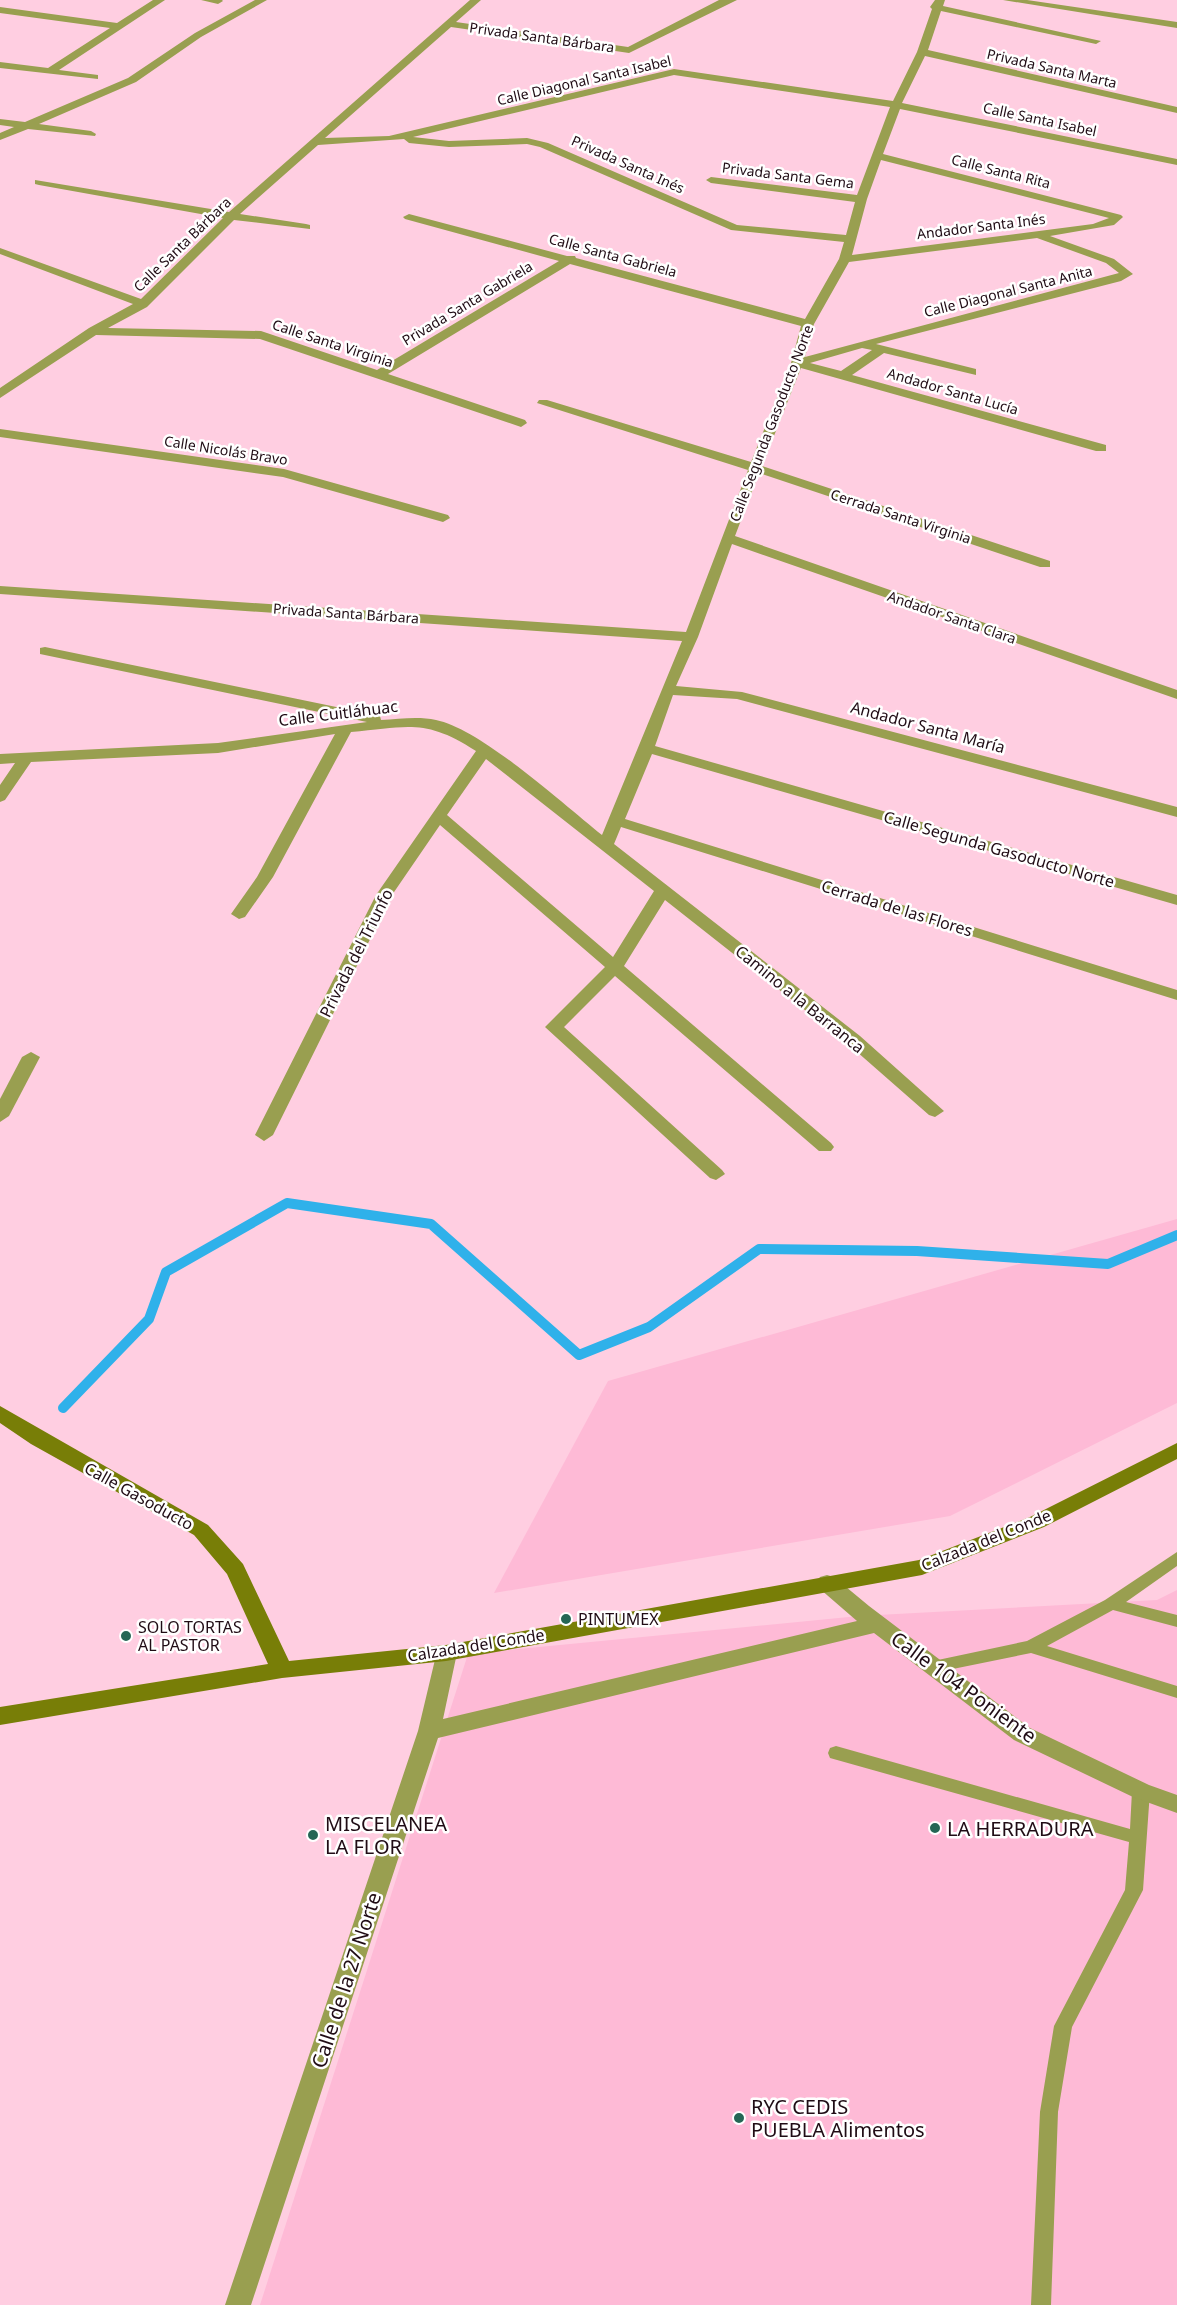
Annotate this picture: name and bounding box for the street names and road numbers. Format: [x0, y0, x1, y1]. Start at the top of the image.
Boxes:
street label: Privada Santa Bárbara [468, 17, 616, 57]
street label: Privada Santa Marta [985, 44, 1119, 92]
street label: Calle Diagonal Santa Isabel [495, 51, 673, 109]
street label: Calle Santa Isabel [981, 98, 1099, 140]
street label: Privada Santa Inés [569, 131, 688, 198]
street label: Calle Santa Rita [949, 150, 1053, 192]
street label: Privada Santa Gema [721, 157, 855, 193]
street label: Calle Santa Bárbara [129, 192, 235, 296]
street label: Andador Santa Inés [916, 209, 1047, 243]
street label: Calle Santa Gabriela [547, 229, 679, 281]
street label: Privada Santa Gabriela [398, 256, 536, 350]
street label: Calle Diagonal Santa Anita [922, 261, 1094, 321]
street label: Calle Santa Virginia [270, 314, 396, 372]
street label: Calle Segunda Gasoducto Norte [725, 322, 817, 524]
street label: Andador Santa Lucía [885, 363, 1021, 419]
street label: Calle Nicolás Bravo [163, 431, 289, 469]
street label: Cerrada Santa Virginia [828, 484, 974, 548]
street label: Andador Santa Clara [885, 586, 1019, 648]
street label: Privada Santa Bárbara [272, 598, 420, 628]
street label: Calle Cuitláhuac [277, 695, 399, 731]
street label: Andador Santa María [848, 696, 1008, 758]
street label: Calle Segunda Gasoducto Norte [881, 805, 1117, 893]
street label: Cerrada de las Flores [819, 875, 975, 941]
street label: Privada del Triunfo [314, 885, 398, 1021]
street label: Camino a la Barranca [731, 940, 869, 1058]
street label: Calle Gasoducto [81, 1457, 197, 1535]
street label: Calzada del Conde [918, 1504, 1054, 1576]
street label: Calzada del Conde [406, 1623, 546, 1667]
street label: Calle 104 Poniente [886, 1625, 1042, 1749]
street label: Calle de la 27 Norte [305, 1889, 387, 2071]

